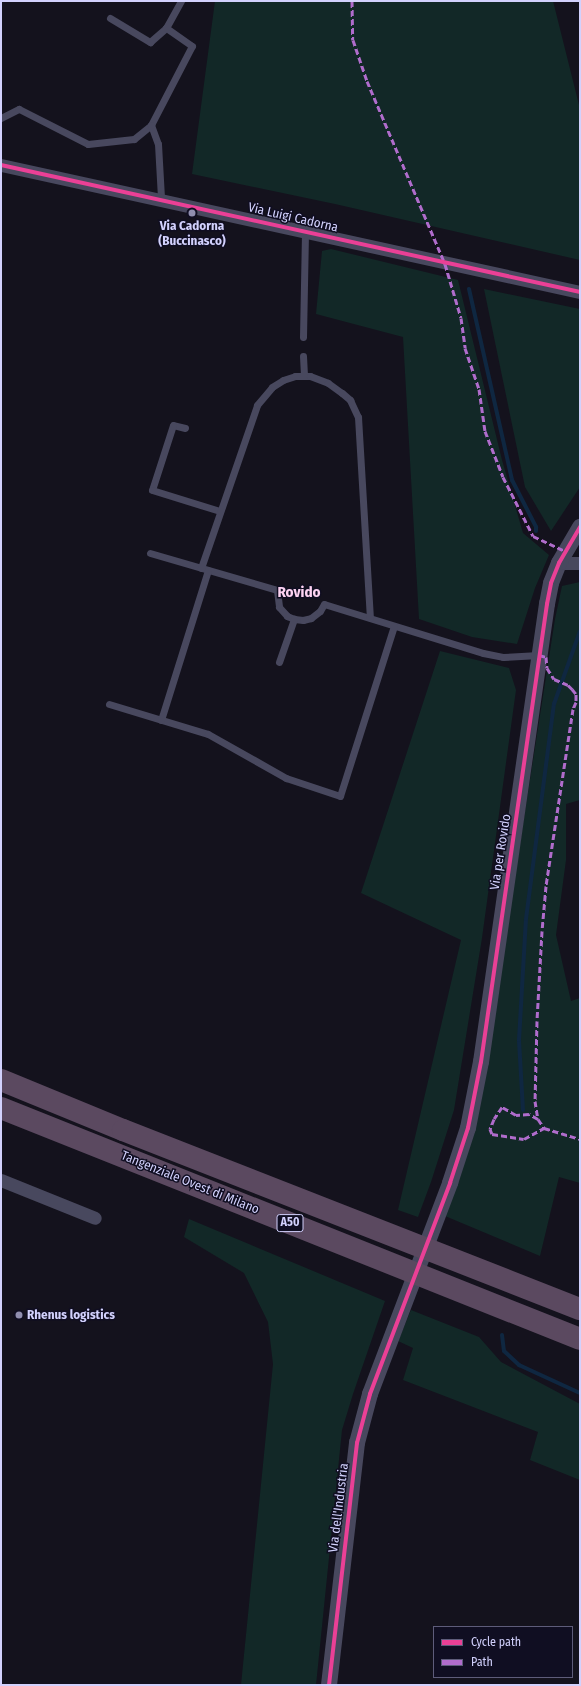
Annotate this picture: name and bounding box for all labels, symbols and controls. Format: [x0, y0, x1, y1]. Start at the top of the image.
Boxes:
street label: Via Luigi Cadorna [247, 200, 339, 236]
marker: Via Cadorna (Buccinasco) [187, 208, 197, 218]
place label: Via Cadorna (Buccinasco) [158, 219, 226, 250]
district label: Rovido [277, 584, 321, 602]
street label: Via per Rovido [487, 813, 515, 891]
street label: Tangenziale Ovest di Milano [119, 1148, 261, 1218]
road number: A50 [276, 1213, 304, 1233]
place label: Rhenus logistics [27, 1307, 115, 1323]
marker: Rhenus logistics [14, 1310, 24, 1320]
street label: Via dell'Industria [326, 1462, 352, 1554]
legend [433, 1626, 573, 1678]
text: Cycle path [471, 1635, 521, 1649]
text: Path [471, 1655, 493, 1669]

